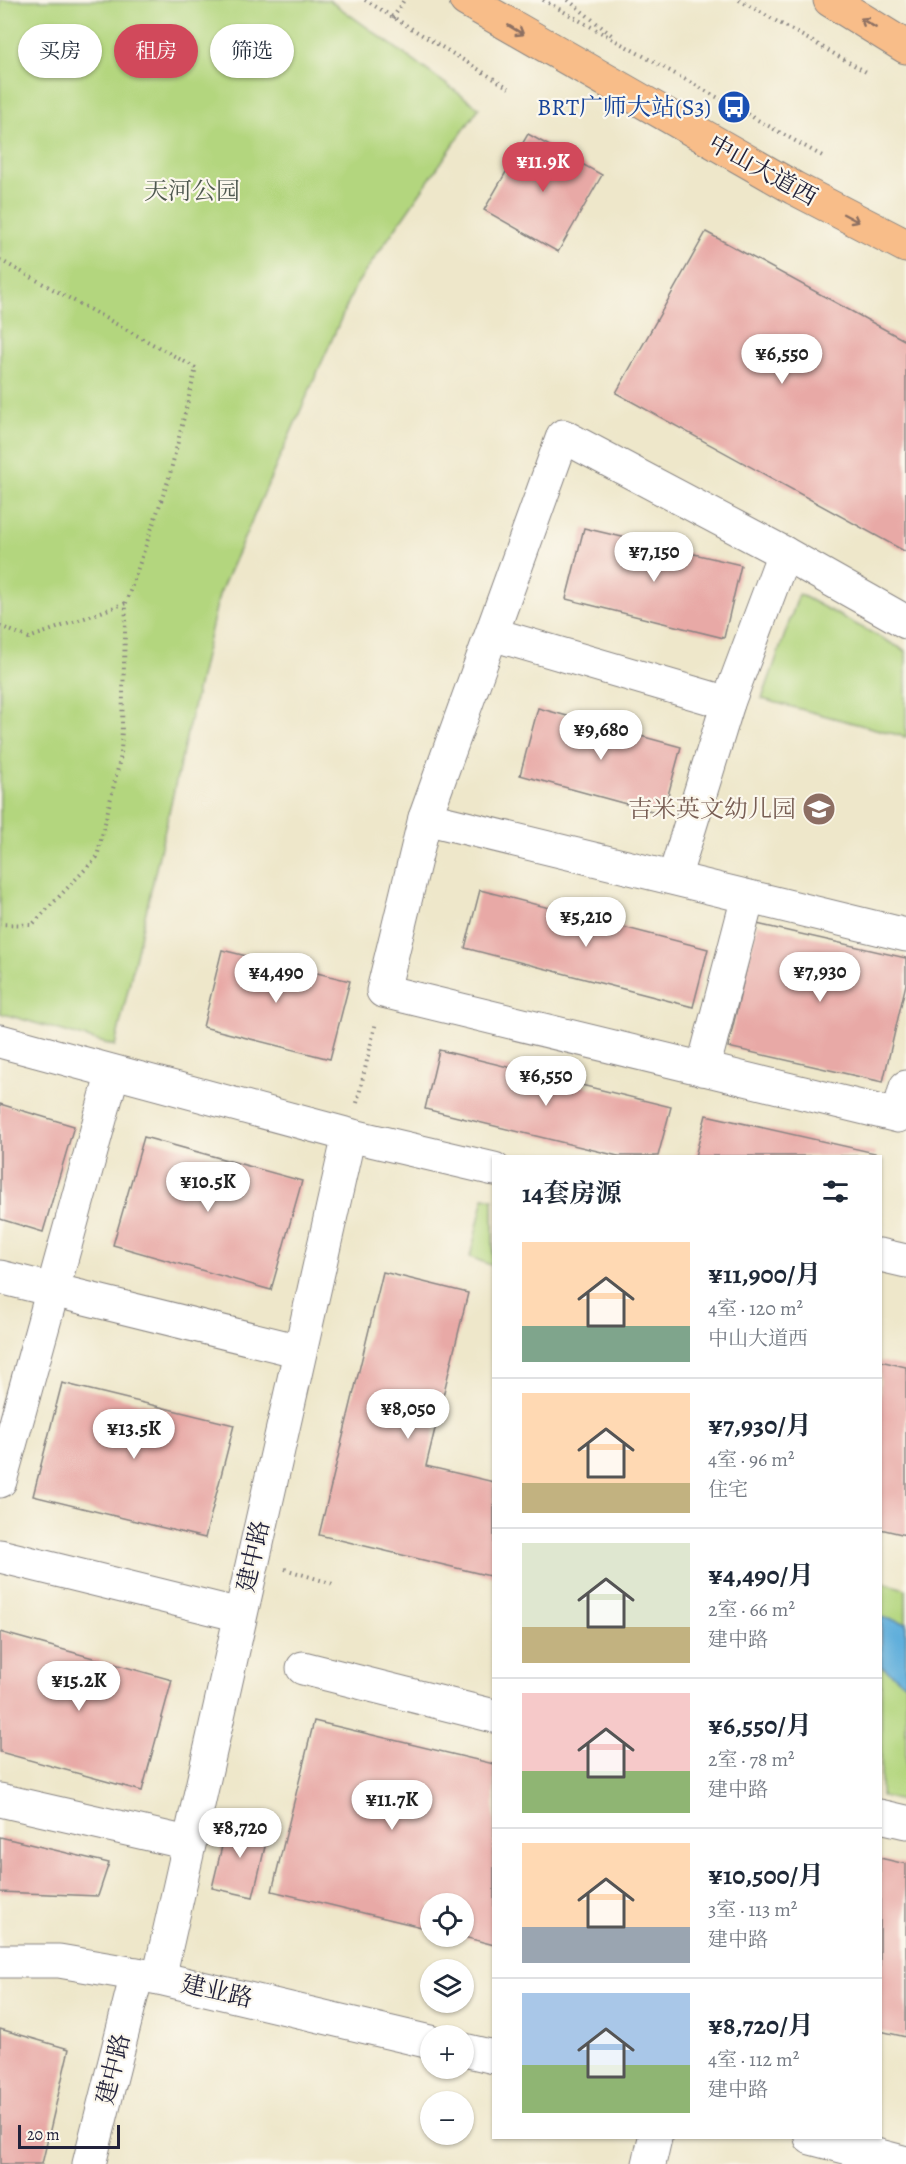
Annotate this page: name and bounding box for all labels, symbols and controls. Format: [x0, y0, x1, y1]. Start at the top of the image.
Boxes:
one-way arrow [860, 17, 877, 29]
chip: 买房 [18, 24, 102, 78]
chip: 租房 [114, 24, 198, 78]
chip: 筛选 [210, 24, 294, 78]
one-way arrow [507, 25, 524, 37]
bus stop icon: BRT广师大站(S3) [716, 89, 752, 125]
place label: BRT广师大站(S3) [537, 91, 711, 123]
street label: 中山大道西 [703, 127, 823, 213]
pin: ¥11.9K [494, 142, 592, 193]
text: ¥11.9K [516, 148, 570, 175]
park label: 天河公园 [144, 175, 240, 207]
one-way arrow [841, 213, 859, 224]
pin: ¥6,550 [733, 334, 831, 385]
text: ¥6,550 [755, 340, 809, 367]
pin: ¥7,150 [605, 532, 703, 583]
text: ¥7,150 [628, 538, 680, 565]
pin: ¥9,680 [552, 710, 650, 761]
text: ¥9,680 [573, 716, 629, 743]
school or university icon: 吉米英文幼儿园 [801, 791, 837, 827]
place label: 吉米英文幼儿园 [628, 793, 796, 825]
pin: ¥5,210 [537, 897, 635, 948]
text: ¥5,210 [560, 903, 612, 930]
pin: ¥7,930 [771, 952, 869, 1003]
pin: ¥4,490 [227, 953, 325, 1004]
text: ¥7,930 [793, 958, 847, 985]
text: ¥4,490 [249, 959, 303, 986]
pin: ¥6,550 [497, 1056, 595, 1107]
text: ¥6,550 [519, 1062, 573, 1089]
pin: ¥10.5K [159, 1162, 257, 1213]
text: ¥10.5K [180, 1168, 236, 1195]
icon: filters [819, 1175, 852, 1208]
text: 14套房源 [522, 1176, 622, 1211]
text: ¥11,900/月 [708, 1257, 821, 1292]
icon: home [570, 1266, 642, 1338]
text: 4室 · 120 m² [708, 1295, 803, 1322]
text: 中山大道西 [708, 1325, 808, 1352]
pin: ¥8,050 [359, 1389, 457, 1440]
text: ¥8,050 [380, 1395, 436, 1422]
text: ¥7,930/月 [708, 1408, 812, 1443]
pin: ¥13.5K [85, 1409, 183, 1460]
text: ¥13.5K [107, 1415, 161, 1442]
icon: home [570, 1417, 642, 1489]
text: 4室 · 96 m² [708, 1446, 794, 1473]
text: 住宅 [708, 1476, 748, 1503]
street label: 建中路 [229, 1517, 277, 1595]
text: ¥4,490/月 [708, 1558, 814, 1593]
icon: home [570, 1567, 642, 1639]
text: 2室 · 66 m² [708, 1596, 795, 1623]
text: 建中路 [708, 1626, 768, 1653]
pin: ¥15.2K [30, 1661, 128, 1712]
text: ¥15.2K [51, 1667, 107, 1694]
text: ¥6,550/月 [708, 1708, 812, 1743]
icon: home [570, 1717, 642, 1789]
text: 2室 · 78 m² [708, 1746, 795, 1773]
text: 建中路 [708, 1776, 768, 1803]
pin: ¥11.7K [343, 1780, 441, 1831]
text: ¥11.7K [366, 1786, 418, 1813]
pin: ¥8,720 [191, 1808, 289, 1859]
text: ¥8,720 [213, 1814, 267, 1841]
text: ¥10,500/月 [708, 1858, 824, 1893]
icon: home [570, 1867, 642, 1939]
map controls [420, 1893, 474, 2145]
button: locate [420, 1893, 474, 1947]
text: 3室 · 113 m² [708, 1896, 797, 1923]
text: 建中路 [708, 1926, 768, 1953]
button: layers [420, 1959, 474, 2013]
street label: 建业路 [178, 1967, 256, 2015]
text: ¥8,720/月 [708, 2008, 814, 2043]
icon: home [570, 2017, 642, 2089]
button: + [420, 2025, 474, 2079]
street label: 建中路 [89, 2030, 137, 2108]
text: 4室 · 112 m² [708, 2046, 799, 2073]
text: 建中路 [708, 2076, 768, 2103]
button: − [420, 2091, 474, 2145]
scale bar [18, 2122, 120, 2150]
text: 20 m [27, 2124, 60, 2146]

